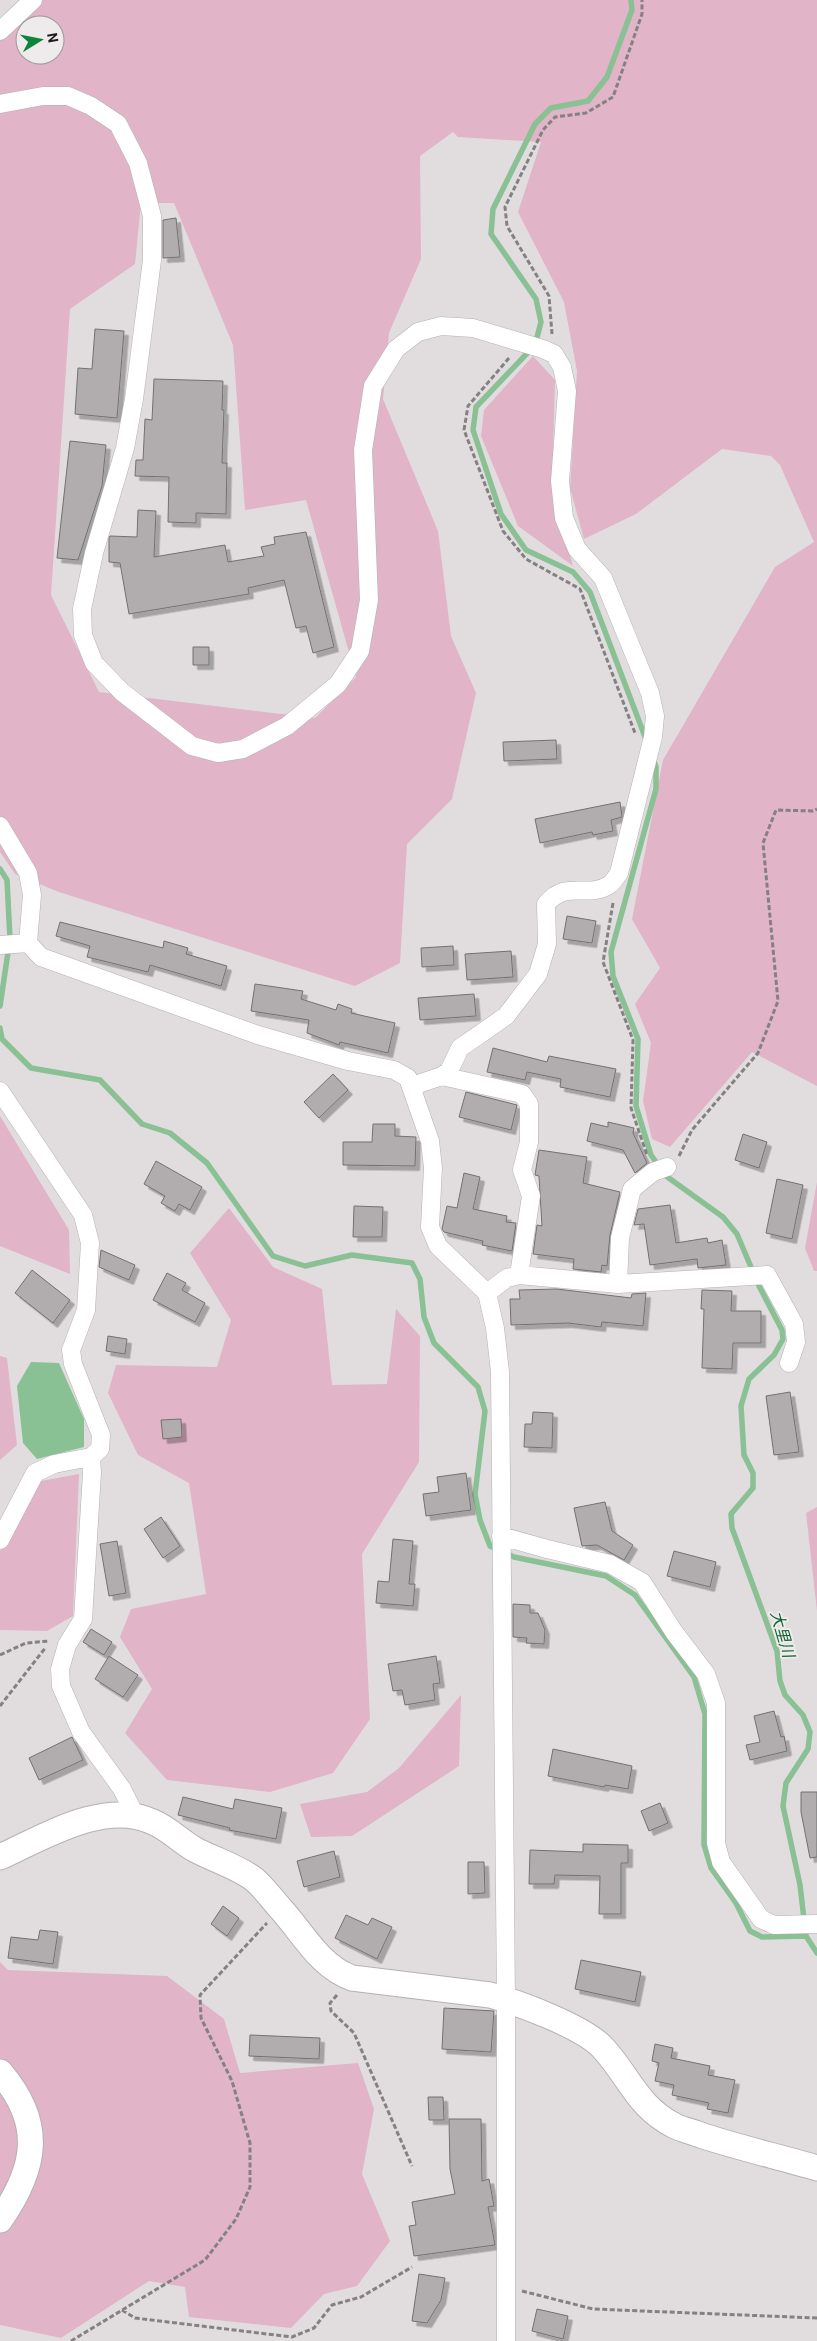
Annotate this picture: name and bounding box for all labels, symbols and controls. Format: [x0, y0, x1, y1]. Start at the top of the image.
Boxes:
north arrow [15, 15, 65, 65]
text: N [44, 31, 62, 44]
water label: 大里川 [767, 1608, 799, 1662]

